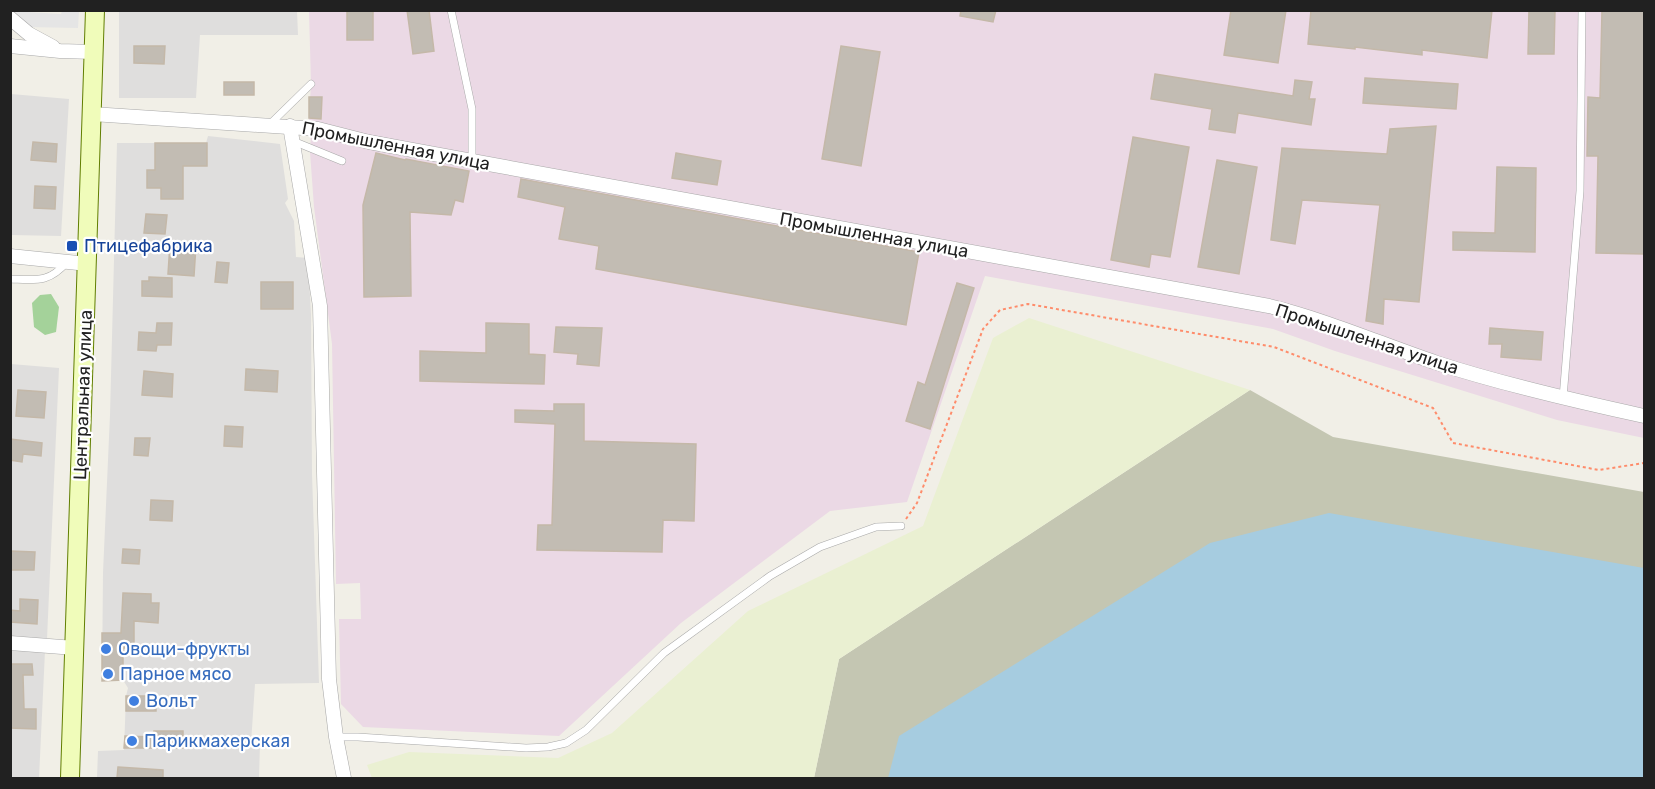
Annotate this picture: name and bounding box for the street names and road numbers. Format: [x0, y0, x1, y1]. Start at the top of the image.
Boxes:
street label: Промышленная улица [300, 117, 492, 175]
street label: Промышленная улица [778, 208, 970, 262]
street label: Промышленная улица [1273, 299, 1461, 379]
street label: Центральная улица [69, 309, 97, 481]

